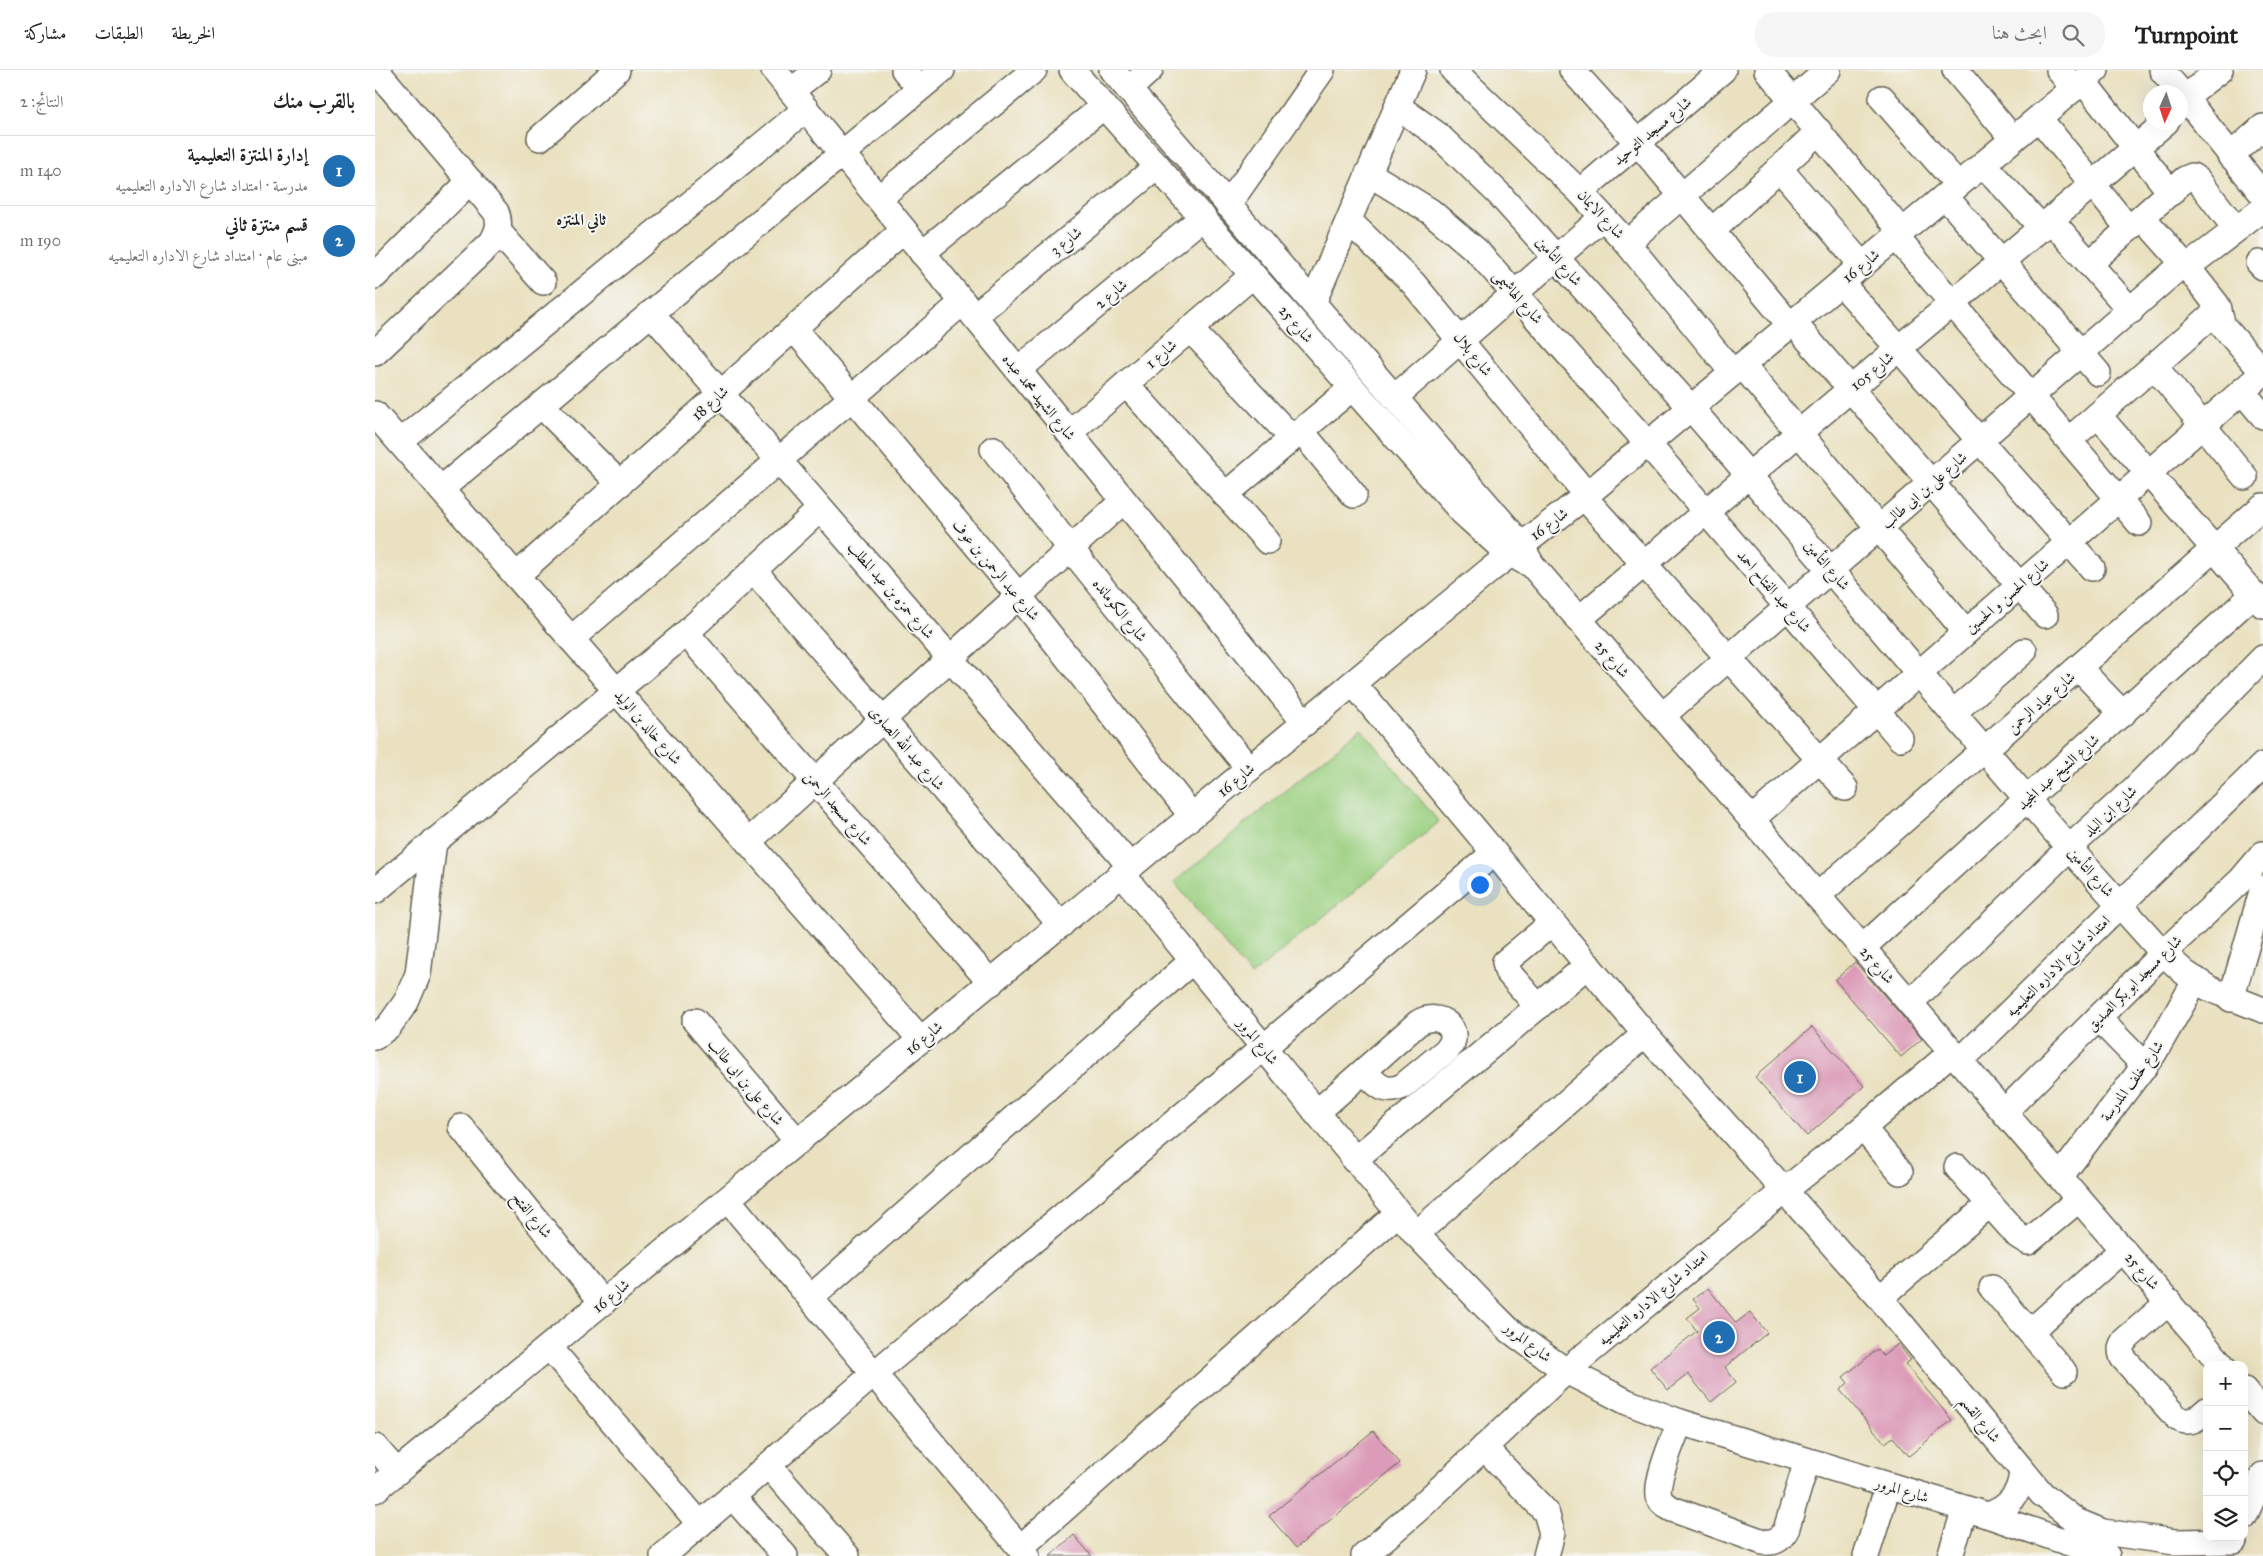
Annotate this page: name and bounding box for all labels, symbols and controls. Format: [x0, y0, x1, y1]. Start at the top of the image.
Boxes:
search box [1755, 12, 2105, 57]
text: Turnpoint [2135, 20, 2238, 50]
text: ابحث هنا [1992, 21, 2047, 44]
icon: search [2059, 21, 2087, 49]
text: مشاركة [25, 22, 66, 44]
text: الطبقات [94, 22, 143, 44]
text: الخريطة [171, 22, 215, 44]
north arrow [2143, 85, 2188, 130]
text: بالقرب منك [273, 88, 355, 114]
text: النتائج: 2 [20, 92, 63, 111]
street label: شارع مسجد التوحيد [1609, 93, 1698, 172]
text: إدارة المنتزة التعليمية [187, 143, 308, 166]
text: 140 m [20, 161, 61, 180]
text: 1 [336, 161, 342, 180]
text: مدرسة · امتداد شارع الاداره التعليميه [115, 176, 308, 195]
street label: شارع الايمان [1571, 186, 1628, 245]
district label: ثاني المنتزه [556, 210, 607, 233]
text: قسم منتزة ثاني [225, 213, 308, 236]
street label: شارع 3 [1047, 223, 1088, 262]
text: 190 m [20, 231, 61, 250]
text: 2 [335, 231, 343, 250]
street label: شارع التأمين [1529, 231, 1587, 292]
street label: شارع 16 [1839, 245, 1886, 290]
text: مبنى عام · امتداد شارع الاداره التعليميه [108, 246, 308, 265]
street label: شارع الهاشيمى [1486, 266, 1547, 330]
street label: شارع 2 [1091, 275, 1133, 316]
street label: شارع 25 [1272, 302, 1317, 349]
street label: شارع بلال [1447, 328, 1496, 382]
street label: شارع 1 [1142, 336, 1183, 375]
street label: شارع 105 [1847, 348, 1900, 397]
street label: شارع الشهيد محمد عبده [995, 350, 1079, 447]
street label: شارع 18 [688, 382, 735, 427]
street label: شارع على بن ابى طالب [1877, 448, 1973, 535]
street label: شارع 16 [1526, 504, 1574, 547]
street label: شارع عبد الرحمن بن عوف [945, 516, 1043, 627]
street label: شارع التأمين [1797, 535, 1855, 596]
street label: شارع حمزه بن عبد المطلب [841, 538, 938, 645]
street label: شارع عبد الفتاح احمد [1730, 546, 1815, 639]
street label: شارع الحسن و الحسين [1962, 555, 2055, 640]
street label: شارع الكومانده [1086, 575, 1151, 648]
street label: شارع 25 [1588, 637, 1633, 684]
street label: شارع عباد الرحمن [2003, 667, 2081, 740]
street label: شارع خالد بن الوليد [608, 686, 685, 771]
street label: شارع عبد الله الصاوى [863, 700, 951, 796]
street label: شارع الشيخ عبد المجيد [2013, 730, 2106, 817]
street label: شارع 16 [1214, 759, 1261, 804]
street label: شارع مسجد الرحمن [798, 767, 875, 852]
street label: شارع ابن البلد [2079, 782, 2143, 843]
street label: شارع التأمين [2061, 842, 2119, 903]
your location [1467, 872, 1493, 898]
street label: امتداد شارع الاداره التعليميه [2002, 912, 2117, 1023]
street label: شارع مسجد ابو بكر الصديق [2082, 931, 2189, 1038]
street label: شارع 25 [1853, 943, 1898, 990]
street label: شارع المرور [1229, 1012, 1282, 1071]
street label: شارع 16 [902, 1017, 949, 1062]
street label: شارع على بن ابى طالب [701, 1035, 788, 1132]
street label: شارع خلف المدرسة [2097, 1037, 2171, 1127]
pin: 1 [1784, 1058, 1816, 1096]
street label: شارع الفتح [504, 1188, 556, 1245]
street label: امتداد شارع الاداره التعليميه [1594, 1247, 1714, 1352]
street label: شارع 25 [2118, 1249, 2163, 1296]
street label: شارع 16 [589, 1275, 636, 1320]
street label: شارع المرور [1497, 1317, 1555, 1369]
pin: 2 [1703, 1318, 1735, 1356]
map controls [2203, 1361, 2248, 1541]
button: + [2203, 1361, 2248, 1406]
street label: شارع القسم [1951, 1392, 2004, 1450]
button: − [2203, 1406, 2248, 1451]
button: locate [2203, 1451, 2248, 1496]
street label: شارع المرور [1870, 1473, 1931, 1510]
button: layers [2203, 1496, 2248, 1541]

